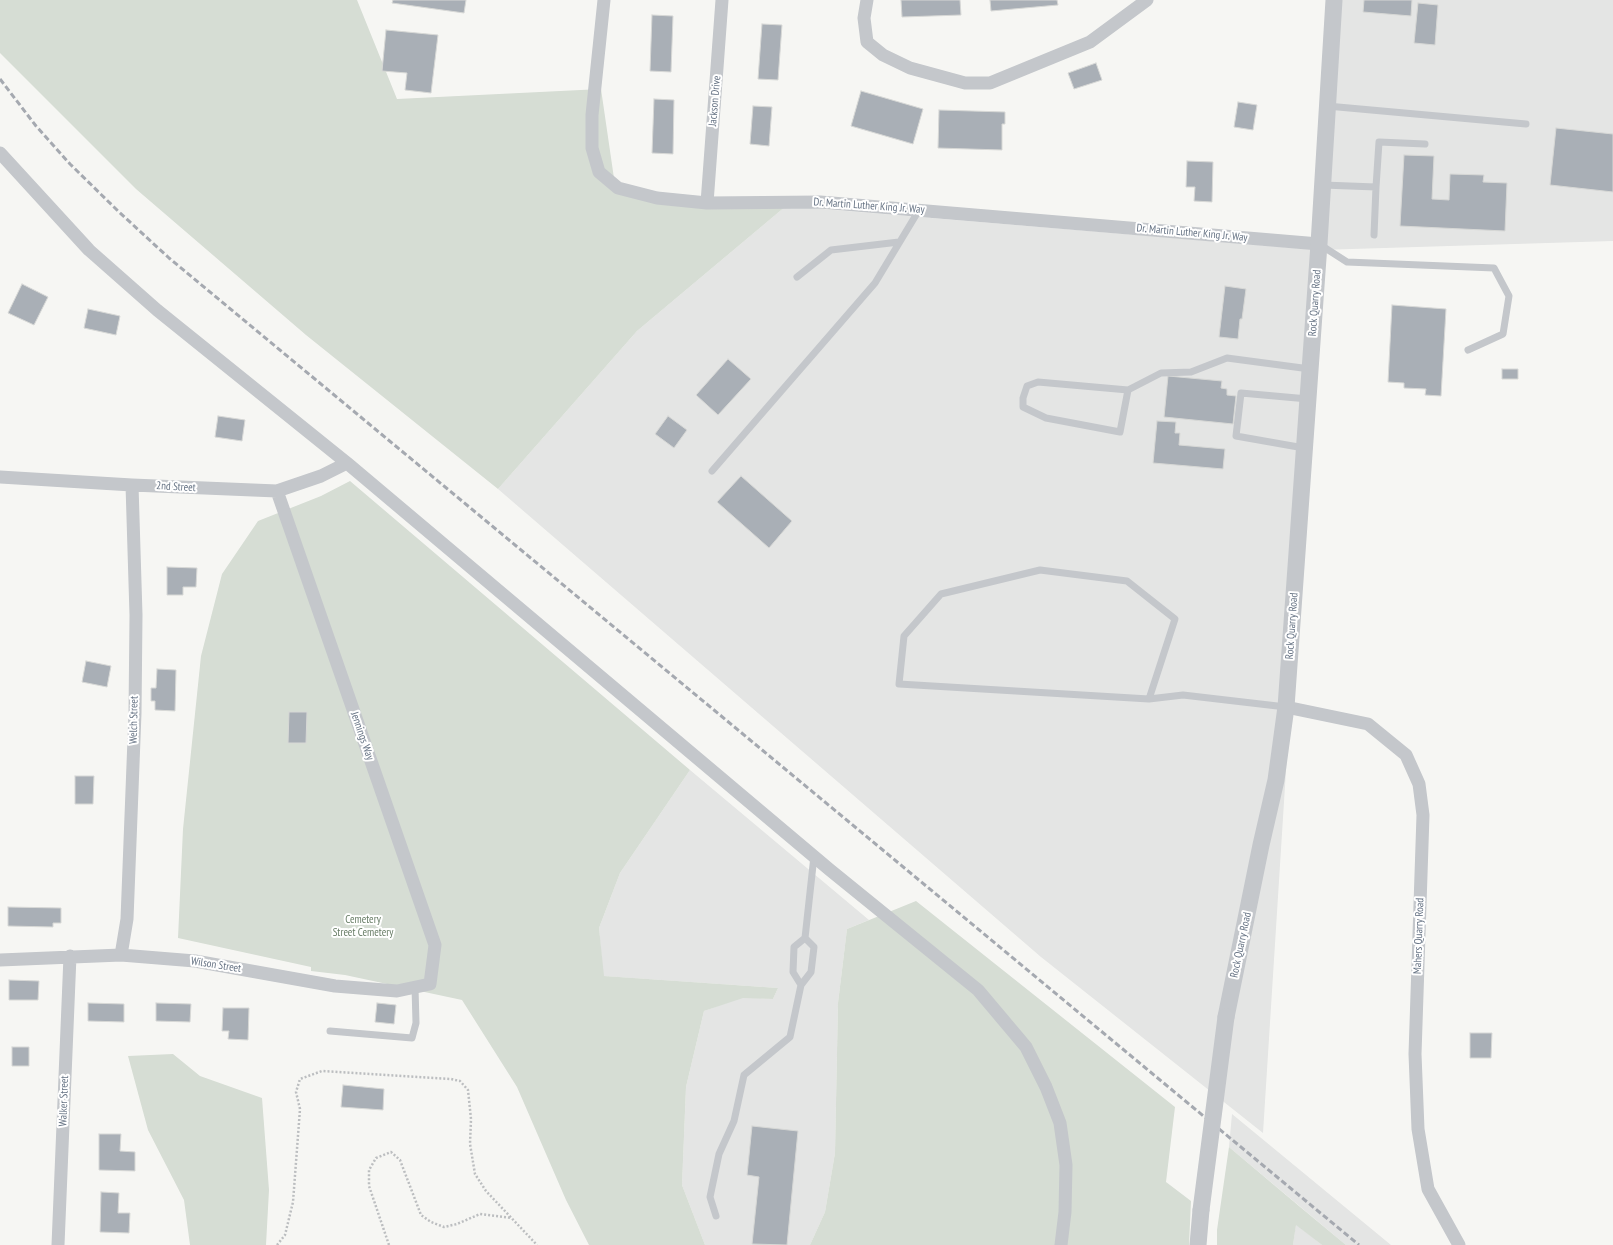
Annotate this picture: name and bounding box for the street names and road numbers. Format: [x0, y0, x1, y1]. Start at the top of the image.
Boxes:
street label: Jackson Drive [706, 75, 724, 127]
street label: Dr. Martin Luther King Jr. Way [813, 196, 925, 216]
street label: Dr. Martin Luther King Jr. Way [1136, 222, 1248, 244]
street label: Rock Quarry Road [1306, 269, 1324, 337]
street label: 2nd Street [156, 479, 196, 495]
street label: Rock Quarry Road [1283, 592, 1301, 660]
street label: Welch Street [127, 696, 141, 744]
street label: Jennings Way [348, 710, 376, 762]
street label: Mahers Quarry Road [1411, 898, 1427, 974]
street label: Rock Quarry Road [1228, 911, 1254, 979]
street label: Wilson Street [190, 955, 242, 975]
street label: Walker Street [57, 1075, 71, 1127]

